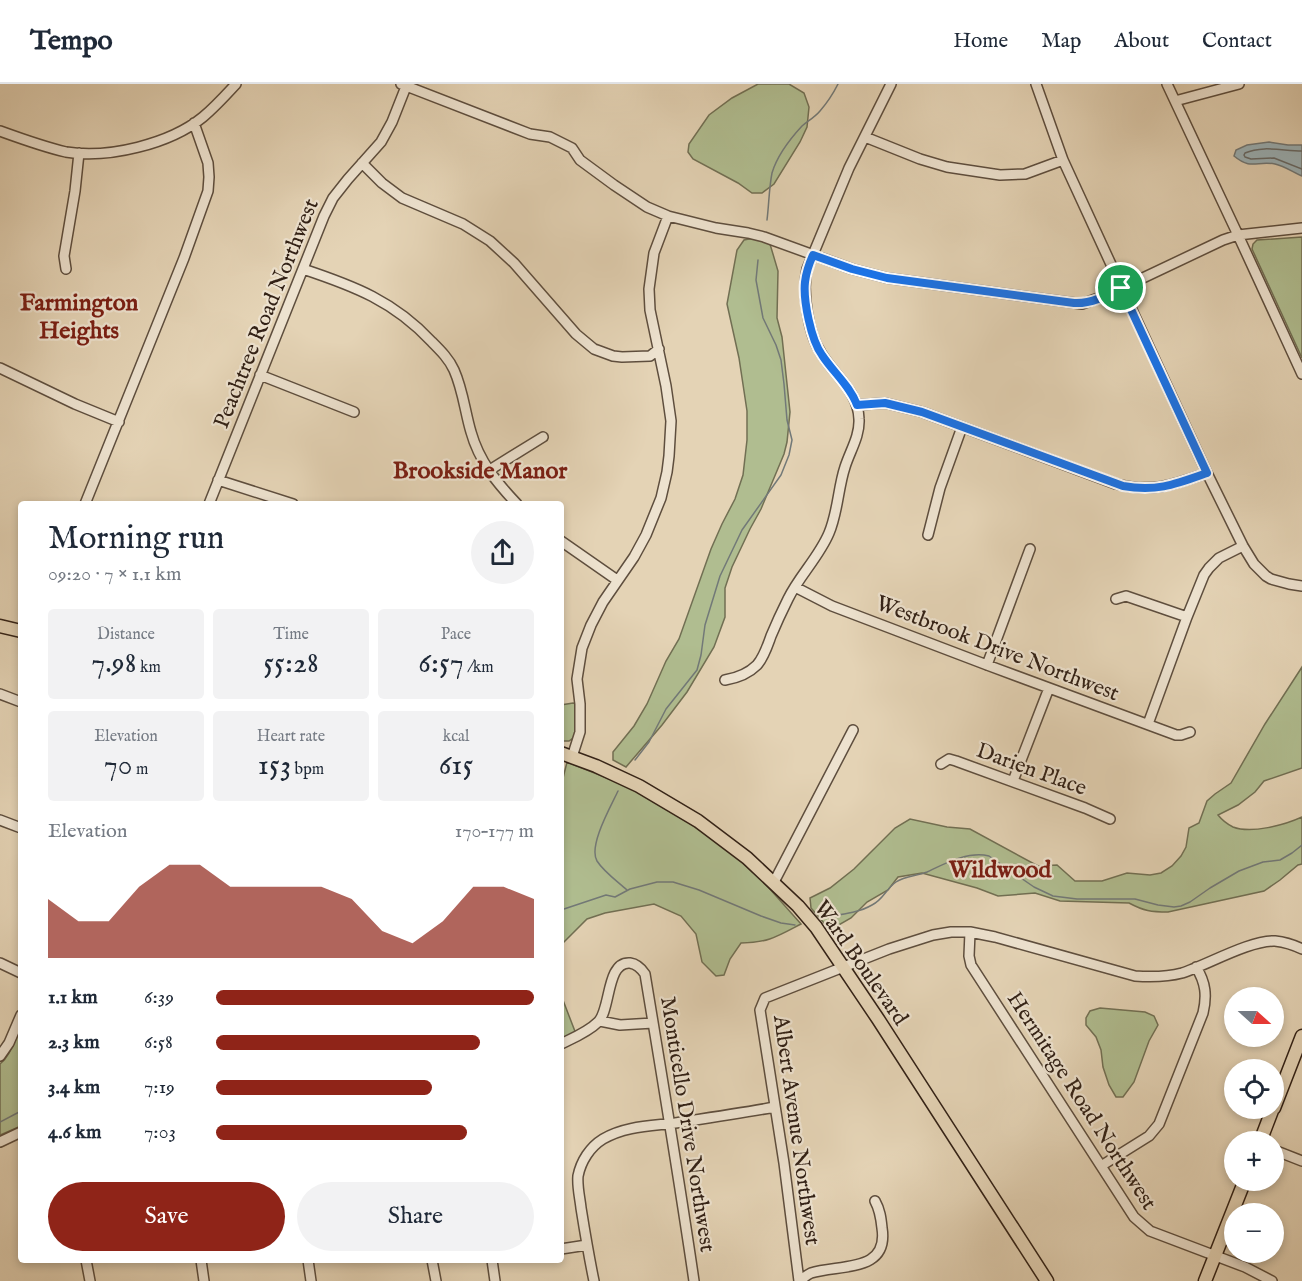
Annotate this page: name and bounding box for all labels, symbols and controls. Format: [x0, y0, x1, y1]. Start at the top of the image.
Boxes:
text: Tempo [30, 24, 113, 59]
text: Home [953, 28, 1008, 55]
text: Map [1041, 28, 1081, 55]
text: About [1114, 28, 1169, 55]
text: Contact [1202, 28, 1272, 55]
street label: Peachtree Road Northwest [208, 194, 326, 433]
pin [1095, 262, 1146, 313]
icon: arrive [1104, 271, 1137, 304]
district label: Farmington Heights [20, 288, 139, 347]
district label: Brookside Manor [393, 456, 567, 487]
text: Morning run [48, 518, 224, 560]
button: share [471, 521, 534, 584]
text: 09:20 · 7 × 1.1 km [48, 562, 182, 587]
street label: Westbrook Drive Northwest [872, 590, 1123, 708]
text: Distance [97, 625, 155, 645]
text: Time [273, 625, 309, 645]
text: Pace [441, 625, 471, 645]
text: 7.98 [91, 645, 136, 683]
text: 55:28 [263, 645, 319, 683]
text: 6:57 [418, 645, 464, 683]
text: km [136, 658, 161, 678]
text: /km [464, 658, 494, 678]
text: Elevation [94, 727, 158, 747]
text: Heart rate [257, 727, 325, 747]
text: kcal [443, 727, 469, 747]
street label: Darien Place [972, 737, 1090, 803]
text: 70 [104, 747, 132, 785]
text: 153 [258, 747, 291, 785]
text: 615 [439, 747, 473, 785]
text: m [132, 760, 148, 780]
text: bpm [291, 760, 324, 780]
text: Elevation [48, 819, 127, 844]
text: 170–177 m [455, 819, 534, 844]
district label: Wildwood [948, 855, 1053, 886]
street label: Ward Boulevard [807, 895, 914, 1031]
text: 1.1 km [48, 985, 98, 1010]
text: 6:39 [144, 985, 174, 1010]
street label: Hermitage Road Northwest [1000, 987, 1163, 1216]
north arrow [1224, 987, 1284, 1047]
map controls [1224, 987, 1284, 1263]
street label: Monticello Drive Northwest [653, 995, 721, 1255]
street label: Albert Avenue Northwest [766, 1012, 826, 1248]
text: 2.3 km [48, 1030, 100, 1055]
text: 6:58 [144, 1030, 173, 1055]
button: locate [1224, 1059, 1284, 1119]
text: 3.4 km [48, 1075, 100, 1100]
text: 7:19 [144, 1075, 175, 1100]
text: 4.6 km [48, 1120, 102, 1145]
text: 7:03 [144, 1120, 176, 1145]
button: + [1224, 1131, 1284, 1191]
button: Save [48, 1182, 285, 1251]
button: Share [297, 1182, 534, 1251]
button: − [1224, 1203, 1284, 1263]

